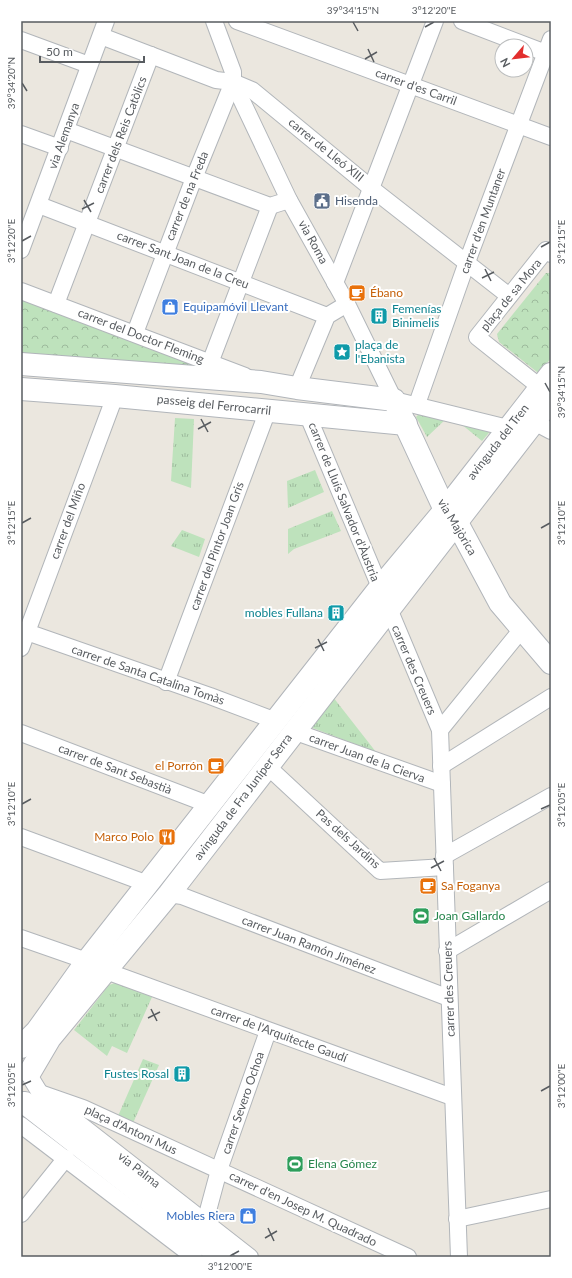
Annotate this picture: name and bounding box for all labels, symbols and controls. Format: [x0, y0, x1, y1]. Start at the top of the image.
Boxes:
text: 39°34'15"N [327, 4, 379, 16]
text: 3°12'20"E [412, 4, 457, 16]
scale bar [40, 38, 144, 64]
north arrow [494, 38, 534, 78]
text: 50 m [46, 44, 73, 59]
text: N [497, 56, 512, 70]
text: 39°34'20"N [5, 57, 17, 109]
street label: carrer d'es Carril [373, 65, 459, 108]
street label: carrer dels Reis Catòlics [91, 74, 150, 195]
street label: via Alemanya [45, 101, 82, 171]
street label: carrer de Lleó XIII [285, 115, 367, 185]
street label: carrer de na Freda [162, 149, 211, 243]
street label: carrer d'en Muntaner [457, 166, 509, 275]
public building icon: Hisenda [312, 191, 332, 211]
place label: Hisenda [335, 193, 378, 208]
street label: via Roma [295, 217, 332, 266]
text: 3°12'20"E [5, 218, 17, 263]
text: 3°12'15"E [555, 219, 567, 264]
street label: carrer Sant Joan de la Creu [115, 227, 251, 292]
street label: plaça de sa Mora [477, 255, 544, 334]
cafe icon: Ébano [347, 283, 367, 303]
place label: Ébano [370, 285, 403, 300]
shop icon: Equipamóvil Llevant [160, 297, 180, 317]
place label: Equipamóvil Llevant [183, 299, 289, 314]
place label: Femenías Binimelis [392, 301, 442, 330]
street label: carrer del Doctor Fleming [76, 305, 206, 367]
building icon: Femenías Binimelis [369, 306, 389, 326]
place label: plaça de l'Ebanista [355, 337, 405, 366]
place icon: plaça de l'Ebanista [332, 342, 352, 362]
text: 39°34'15"N [555, 366, 567, 418]
street label: passeig del Ferrocarril [156, 391, 272, 418]
street label: avinguda del Tren [463, 401, 532, 482]
street label: carrer de Lluís Salvador d'Àustria [306, 420, 383, 584]
street label: carrer del Pintor Joan Gris [186, 479, 247, 612]
street label: carrer del Miño [47, 480, 88, 561]
street label: via Majòrica [435, 496, 480, 558]
text: 3°12'15"E [5, 500, 17, 545]
text: 3°12'10"E [555, 500, 567, 545]
building icon: mobles Fullana [326, 603, 346, 623]
place label: mobles Fullana [245, 605, 323, 620]
street label: carrer des Creuers [389, 623, 440, 717]
street label: carrer de Santa Catalina Tomàs [70, 641, 227, 708]
street label: avinguda de Fra Juníper Serra [190, 730, 295, 863]
street label: carrer Juan de la Cierva [307, 730, 427, 786]
street label: carrer de Sant Sebastià [56, 740, 174, 797]
cafe icon: el Porrón [206, 756, 226, 776]
place label: el Porrón [155, 758, 203, 773]
text: 3°12'10"E [5, 781, 17, 826]
text: 3°12'05"E [555, 782, 567, 827]
street label: Pas dels Jardins [313, 806, 384, 871]
restaurant icon: Marco Polo [157, 827, 177, 847]
place label: Marco Polo [94, 829, 154, 844]
cafe icon: Sa Foganya [418, 876, 438, 896]
place label: Sa Foganya [441, 878, 500, 893]
sports icon: Joan Gallardo [411, 906, 431, 926]
place label: Joan Gallardo [434, 908, 506, 923]
street label: carrer Juan Ramón Jiménez [240, 912, 379, 977]
street label: carrer des Creuers [439, 941, 458, 1037]
street label: carrer de l'Arquitecte Gaudí [209, 1002, 350, 1066]
street label: carrer Severo Ochoa [218, 1050, 267, 1156]
text: 3°12'05"E [5, 1062, 17, 1107]
text: 3°12'00"E [555, 1063, 567, 1108]
building icon: Fustes Rosal [172, 1064, 192, 1084]
place label: Fustes Rosal [104, 1066, 169, 1081]
street label: plaça d'Antoni Mus [83, 1102, 180, 1158]
street label: via Palma [115, 1148, 164, 1191]
sports icon: Elena Gómez [285, 1154, 305, 1174]
place label: Elena Gómez [308, 1156, 377, 1171]
street label: carrer d'en Josep M. Quadrado [227, 1168, 380, 1249]
shop icon: Mobles Riera [238, 1206, 258, 1226]
place label: Mobles Riera [166, 1208, 235, 1223]
text: 3°12'00"E [208, 1260, 253, 1272]

